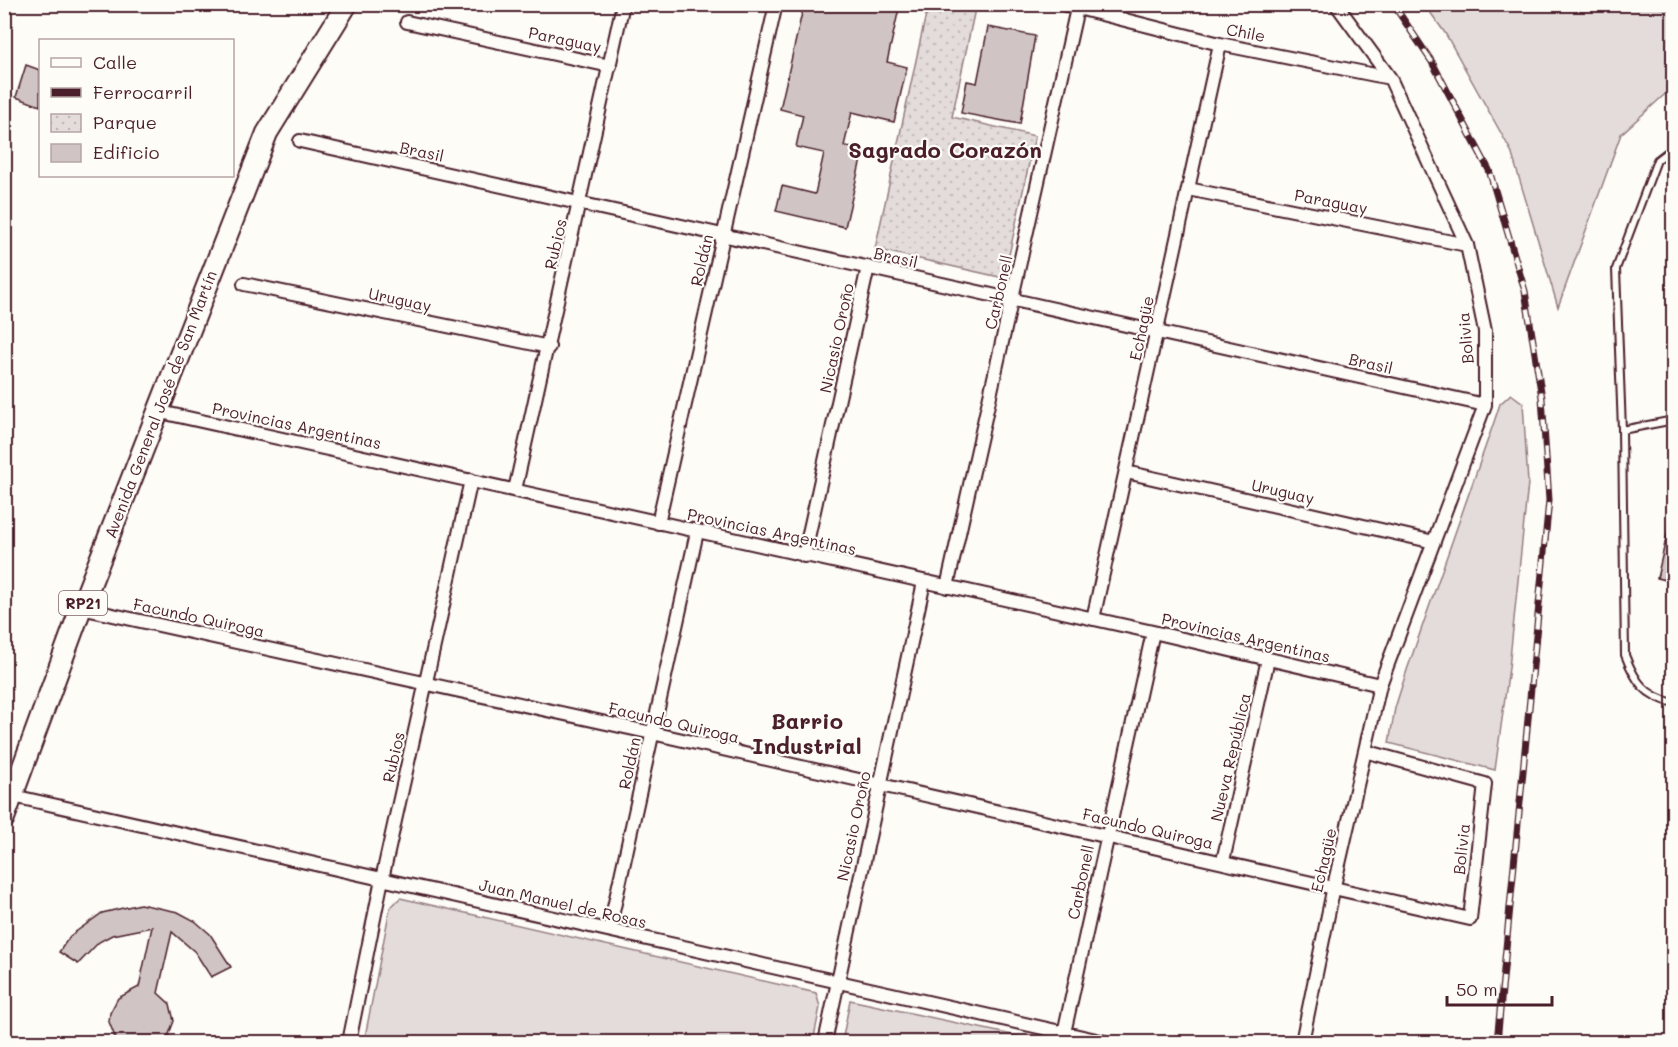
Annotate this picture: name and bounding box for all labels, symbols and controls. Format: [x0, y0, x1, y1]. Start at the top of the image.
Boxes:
street label: Chile [1225, 18, 1267, 46]
street label: Paraguay [527, 21, 603, 57]
legend [39, 39, 234, 177]
text: Calle [93, 50, 137, 74]
text: Ferrocarril [93, 80, 193, 104]
text: Parque [93, 110, 157, 134]
district label: Sagrado Corazón [848, 135, 1042, 164]
street label: Brasil [398, 136, 446, 166]
text: Edificio [93, 140, 160, 164]
street label: Paraguay [1293, 184, 1369, 218]
street label: Rubios [539, 217, 571, 271]
street label: Roldán [685, 232, 717, 288]
street label: Brasil [872, 242, 920, 272]
street label: Carbonell [979, 253, 1017, 331]
street label: Avenida General José de San Martín [99, 267, 221, 541]
street label: Nicasio Oroño [814, 281, 858, 395]
street label: Uruguay [367, 282, 433, 316]
street label: Echagüe [1124, 294, 1158, 362]
street label: Bolivia [1452, 311, 1478, 365]
street label: Brasil [1347, 348, 1395, 378]
street label: Provincias Argentinas [211, 397, 383, 453]
street label: Uruguay [1250, 474, 1316, 508]
street label: Provincias Argentinas [686, 503, 858, 559]
road number: RP21 [59, 591, 107, 615]
street label: Facundo Quiroga [131, 593, 267, 641]
street label: Provincias Argentinas [1160, 607, 1332, 667]
street label: Nueva República [1205, 691, 1255, 823]
street label: Facundo Quiroga [607, 697, 741, 747]
district label: Barrio Industrial [752, 706, 862, 760]
street label: Rubios [377, 730, 409, 784]
street label: Roldán [613, 735, 645, 791]
street label: Nicasio Oroño [831, 769, 875, 883]
street label: Facundo Quiroga [1081, 803, 1215, 853]
street label: Bolivia [1448, 822, 1474, 876]
street label: Echagüe [1305, 826, 1341, 894]
street label: Carbonell [1062, 843, 1098, 921]
street label: Juan Manuel de Rosas [477, 874, 649, 932]
scale bar [1447, 969, 1552, 1007]
text: 50 m [1456, 977, 1498, 1001]

